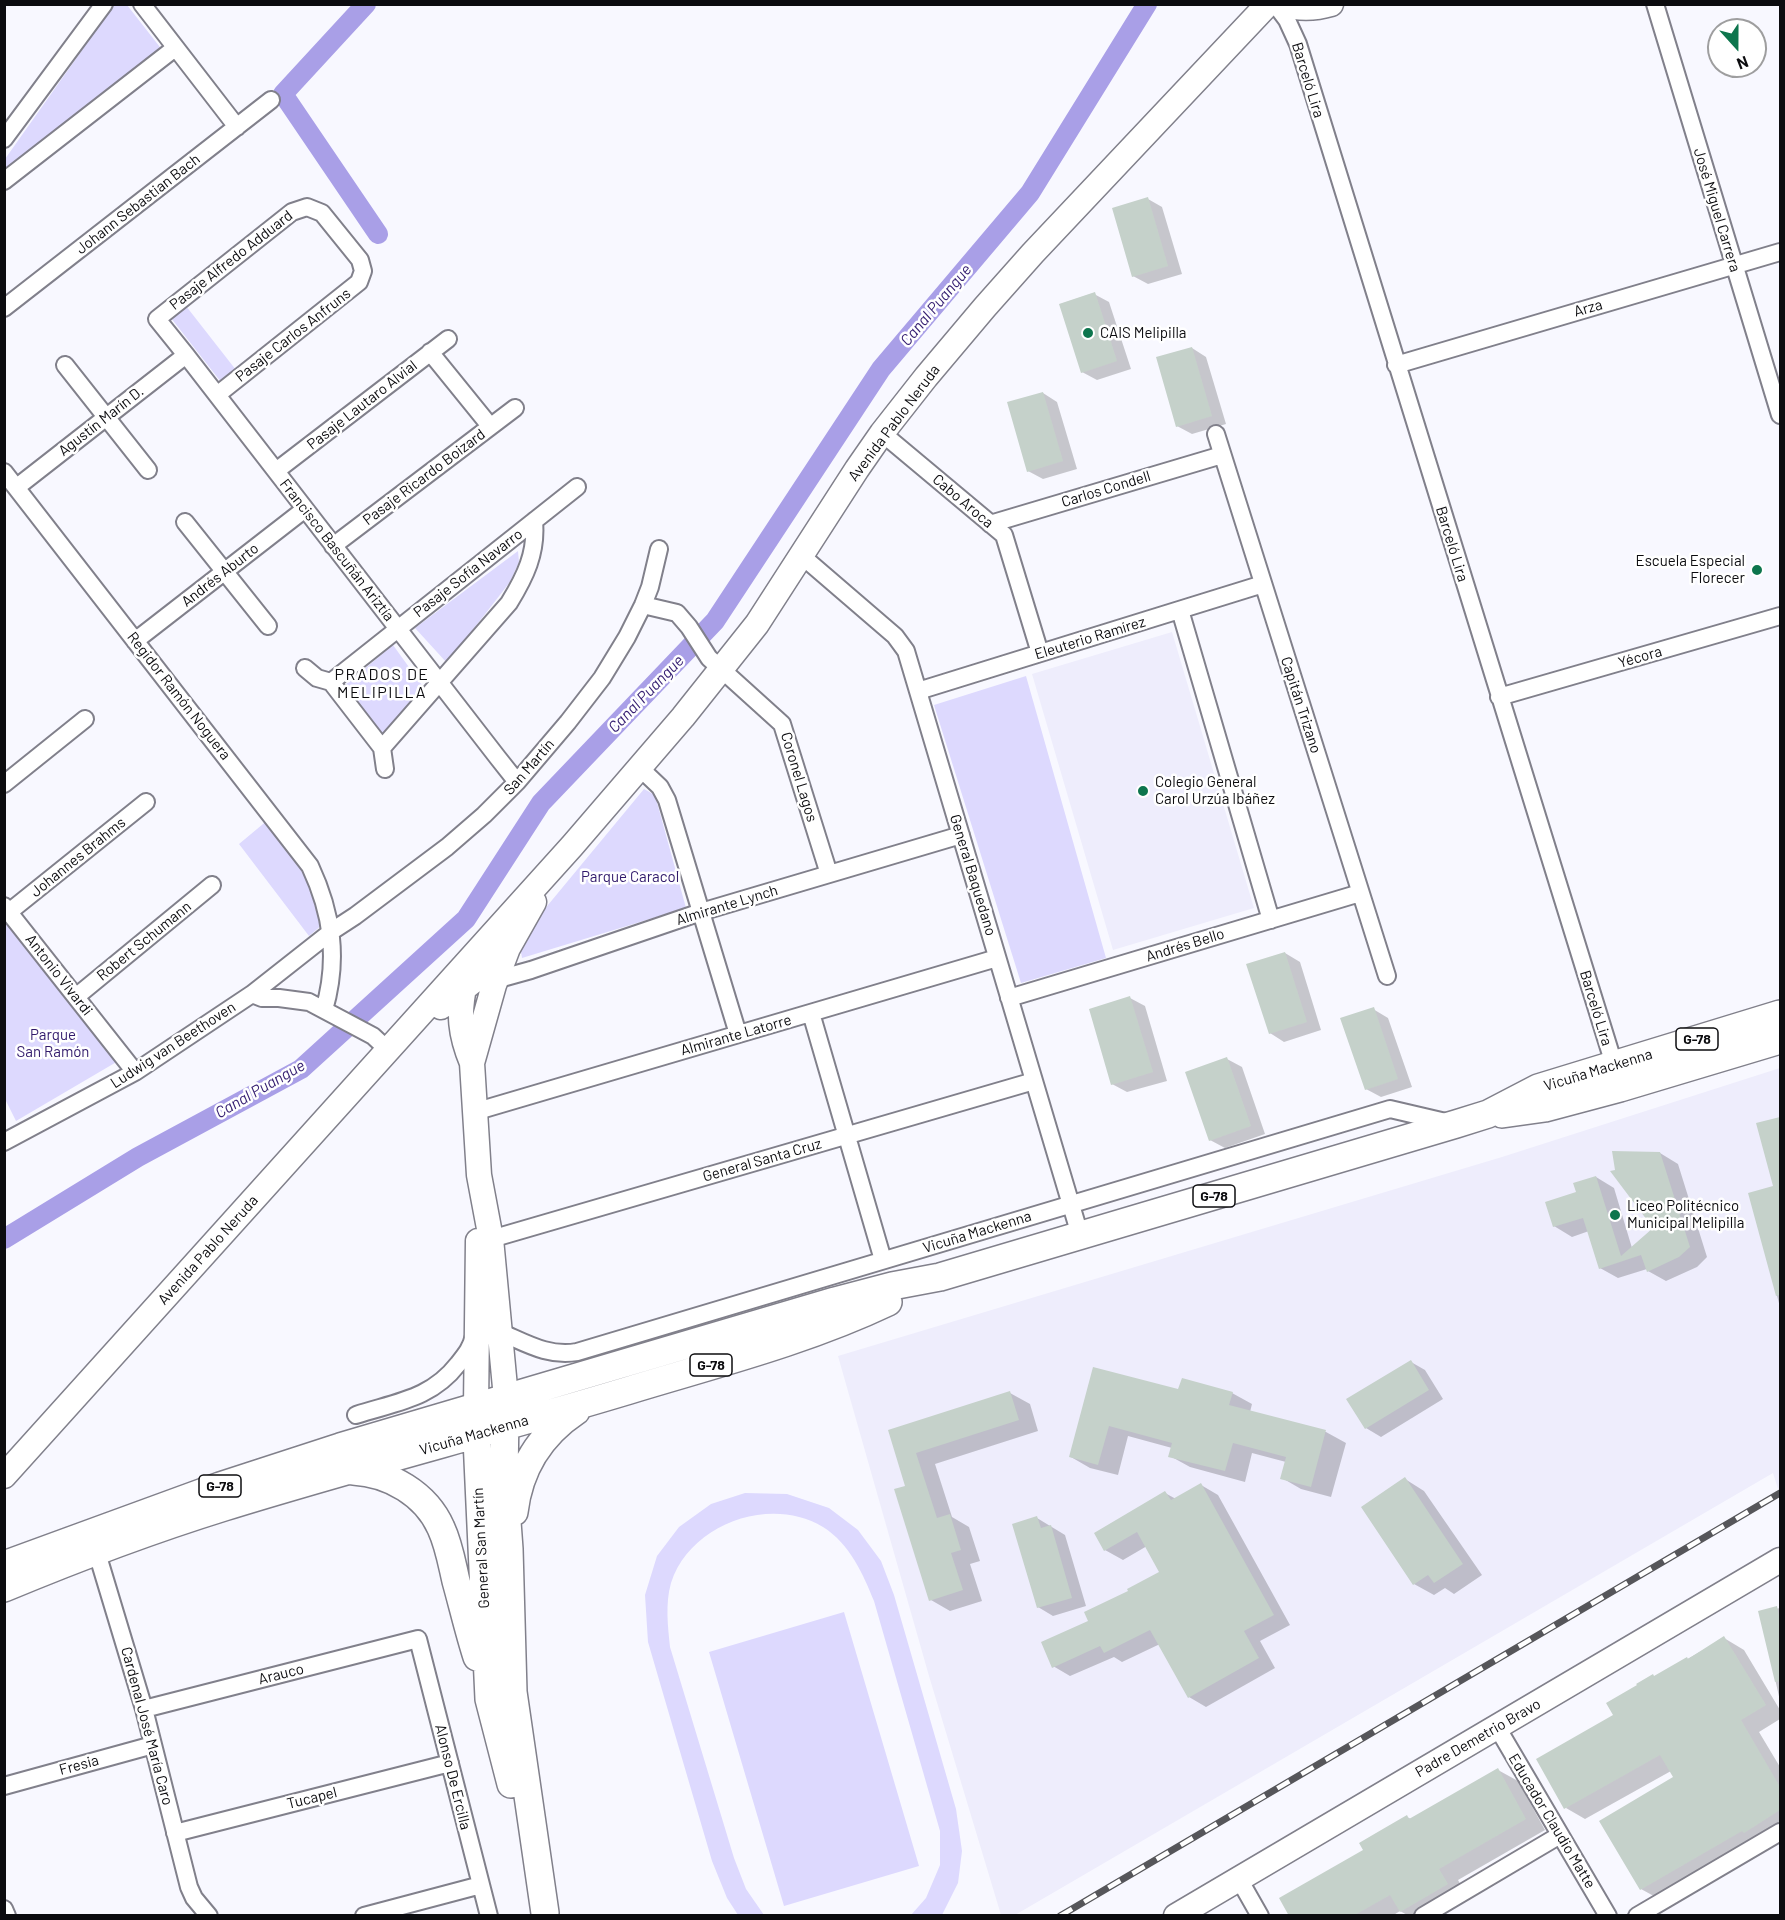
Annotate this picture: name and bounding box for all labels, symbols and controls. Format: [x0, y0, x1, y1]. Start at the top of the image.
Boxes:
north arrow [1707, 18, 1767, 78]
street label: Barceló Lira [1288, 40, 1328, 120]
text: N [1735, 53, 1751, 74]
street label: José Miguel Carrera [1690, 146, 1744, 274]
street label: Johann Sebastian Bach [72, 150, 204, 258]
street label: Pasaje Alfredo Adduard [166, 206, 296, 314]
water label: Canal Puangue [896, 260, 976, 350]
street label: Pasaje Carlos Anfruns [232, 284, 354, 386]
street label: Arza [1572, 295, 1604, 321]
place label: CAIS Melipilla [1100, 324, 1187, 342]
marker: CAIS Melipilla [1081, 326, 1095, 340]
street label: Pasaje Lautaro Alvial [303, 356, 421, 454]
street label: Avenida Pablo Neruda [844, 361, 944, 485]
street label: Agustín Marín D. [55, 382, 147, 460]
street label: Pasaje Ricardo Boizard [359, 425, 489, 529]
street label: Carlos Condell [1059, 467, 1153, 511]
street label: Cabo Aroca [929, 470, 997, 532]
street label: Francisco Bascuñán Ariztía [276, 475, 398, 625]
street label: Barceló Lira [1432, 504, 1472, 584]
street label: Pasaje Sofía Navarro [410, 525, 526, 621]
street label: Andrés Aburto [178, 539, 262, 611]
place label: Escuela Especial Florecer [1636, 552, 1745, 587]
marker: Escuela Especial Florecer [1750, 563, 1764, 577]
street label: Eleuterio Ramírez [1033, 613, 1147, 663]
street label: Regidor Ramón Noguera [123, 628, 235, 764]
street label: Yécora [1616, 642, 1664, 672]
water label: Canal Puangue [604, 651, 688, 737]
street label: Capitán Trizano [1277, 654, 1325, 756]
district label: PRADOS DE MELIPILLA [335, 665, 429, 703]
street label: Coronel Lagos [777, 730, 821, 824]
street label: San Martín [500, 735, 558, 799]
place label: Colegio General Carol Urzúa Ibáñez [1155, 773, 1275, 808]
marker: Colegio General Carol Urzúa Ibáñez [1136, 784, 1150, 798]
street label: General Baquedano [946, 812, 1000, 938]
street label: Johannes Brahms [27, 813, 129, 901]
park label: Parque Caracol [581, 868, 679, 886]
street label: Almirante Lynch [674, 881, 780, 929]
street label: Robert Schumann [93, 897, 195, 985]
street label: Andrés Bello [1144, 925, 1226, 965]
street label: Antonio Vivardi [22, 931, 96, 1019]
street label: Barceló Lira [1576, 968, 1616, 1048]
street label: Ludwig van Beethoven [107, 998, 239, 1092]
street label: Almirante Latorre [678, 1011, 794, 1059]
park label: Parque San Ramón [17, 1026, 89, 1061]
road number: G-78 [1676, 1028, 1718, 1050]
street label: Vicuña Mackenna [1542, 1045, 1654, 1095]
water label: Canal Puangue [212, 1056, 308, 1122]
street label: General Santa Cruz [701, 1134, 823, 1186]
road number: G-78 [1193, 1185, 1235, 1207]
street label: Avenida Pablo Neruda [154, 1192, 262, 1308]
place label: Liceo Politécnico Municipal Melipilla [1627, 1197, 1744, 1232]
street label: Vicuña Mackenna [921, 1207, 1033, 1257]
marker: Liceo Politécnico Municipal Melipilla [1608, 1208, 1622, 1222]
road number: G-78 [690, 1354, 732, 1376]
street label: Vicuña Mackenna [417, 1411, 531, 1459]
road number: G-78 [199, 1475, 241, 1497]
street label: General San Martín [469, 1487, 493, 1609]
street label: Cardenal José María Caro [117, 1645, 177, 1807]
street label: Arauco [256, 1660, 306, 1688]
street label: Padre Demetrio Bravo [1412, 1695, 1544, 1781]
street label: Alonso De Ercilla [431, 1722, 475, 1832]
street label: Educador Claudio Matte [1505, 1750, 1599, 1892]
street label: Fresia [57, 1751, 101, 1779]
street label: Tucapel [285, 1783, 339, 1813]

